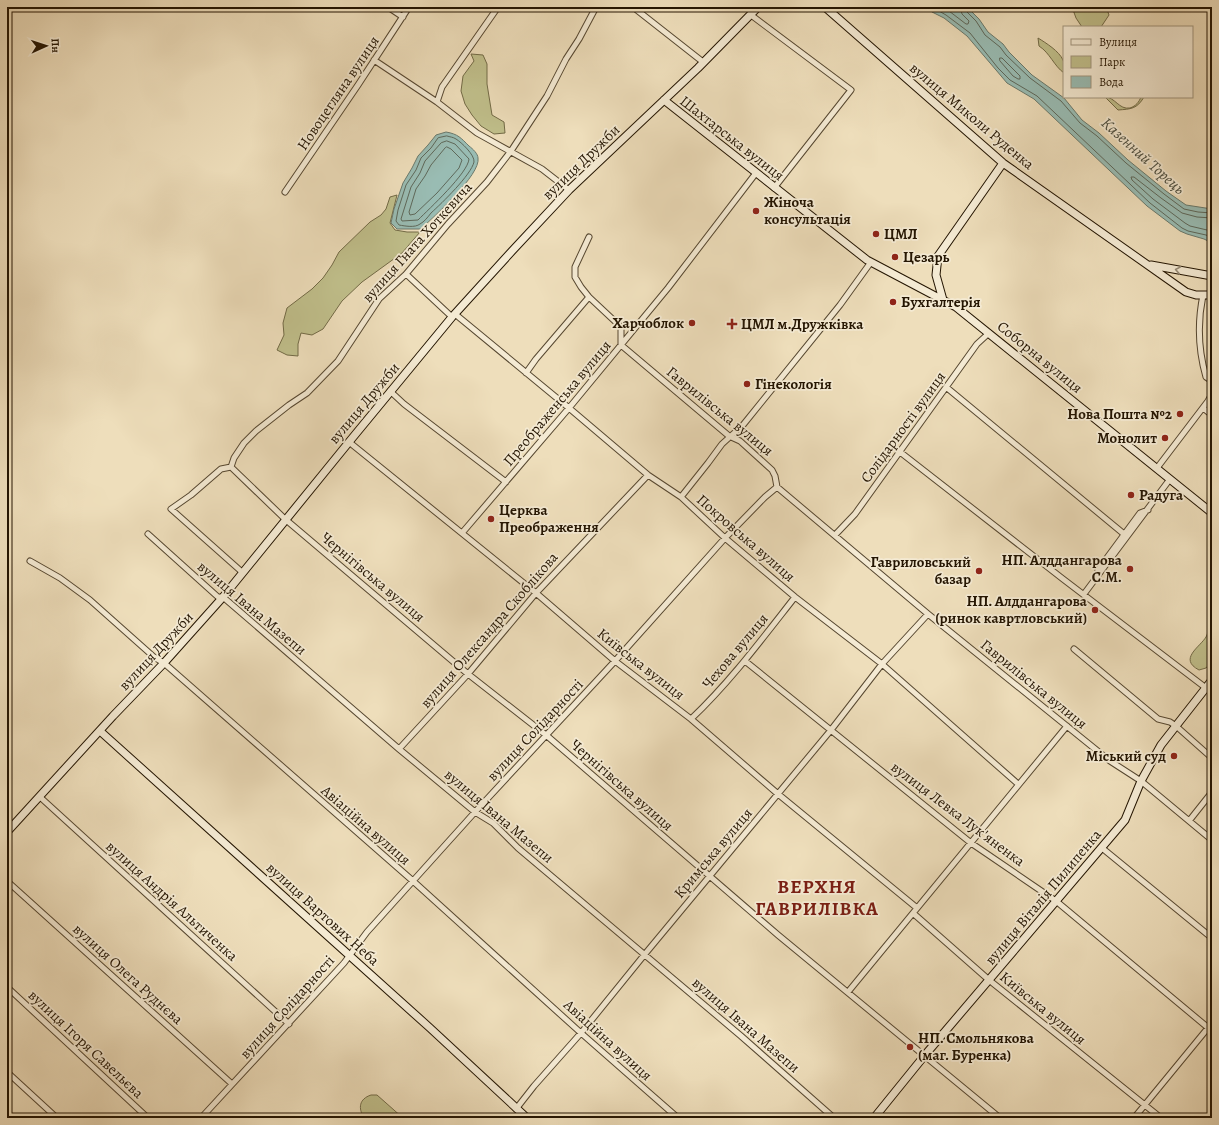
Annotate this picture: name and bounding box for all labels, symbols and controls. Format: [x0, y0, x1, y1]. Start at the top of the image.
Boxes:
north arrow [26, 26, 66, 66]
legend [1063, 26, 1193, 98]
street label: Новоцегляна вулиця [292, 32, 384, 154]
text: Вулиця [1099, 34, 1137, 50]
text: Пн [48, 38, 63, 54]
text: Парк [1099, 54, 1125, 70]
street label: вулиця Миколи Руденка [905, 58, 1039, 174]
text: Вода [1099, 74, 1124, 90]
street label: Шахтарська вулиця [676, 91, 788, 185]
water label: Казенний Торець [1096, 112, 1190, 200]
street label: вулиця Дружби [538, 120, 624, 204]
street label: вулиця Гната Хоткевича [357, 177, 477, 307]
place label: Жіноча консультація [764, 192, 851, 229]
marker: Жіноча консультація [751, 206, 761, 216]
place label: ЦМЛ [884, 224, 918, 244]
marker: ЦМЛ [871, 229, 881, 239]
place label: Цезарь [903, 247, 950, 267]
marker: Цезарь [890, 252, 900, 262]
one-way arrow [1175, 266, 1181, 275]
place label: Бухгалтерія [901, 292, 981, 312]
marker: Бухгалтерія [888, 297, 898, 307]
place label: Харчоблок [612, 313, 684, 333]
place label: ЦМЛ м.Дружківка [741, 314, 864, 334]
street label: Соборна вулиця [993, 316, 1087, 398]
marker: Харчоблок [687, 318, 697, 328]
marker: ЦМЛ м.Дружківка [726, 318, 738, 330]
street label: Преображенська вулиця [498, 336, 616, 470]
street label: вулиця Дружби [324, 358, 404, 448]
street label: Гаврилівська вулиця [662, 362, 778, 460]
street label: Солідарності вулиця [856, 367, 950, 487]
place label: Гінекологія [755, 374, 832, 394]
marker: Гінекологія [742, 379, 752, 389]
place label: Нова Пошта №2 [1067, 404, 1173, 424]
marker: Нова Пошта №2 [1175, 409, 1185, 419]
place label: Монолит [1097, 428, 1157, 448]
marker: Монолит [1160, 433, 1170, 443]
place label: Радуга [1139, 485, 1184, 505]
street label: Покровська вулиця [692, 490, 800, 586]
marker: Радуга [1126, 490, 1136, 500]
place label: Церква Преображення [499, 500, 599, 537]
marker: Церква Преображення [486, 514, 496, 524]
street label: Чернігівська вулиця [317, 528, 429, 626]
street label: вулиця Олександра Скоблікова [416, 548, 562, 712]
place label: НП. Алддангарова С.М. [1001, 550, 1123, 587]
place label: Гавриловський базар [870, 552, 971, 589]
street label: вулиця Івана Мазепи [193, 556, 311, 660]
marker: НП. Алддангарова С.М. [1125, 564, 1135, 574]
marker: Гавриловський базар [974, 566, 984, 576]
place label: НП. Алддангарова (ринок кавртловський) [935, 591, 1088, 628]
marker: НП. Алддангарова (ринок кавртловський) [1090, 605, 1100, 615]
street label: вулиця Дружби [114, 607, 198, 695]
street label: Чехова вулиця [698, 609, 772, 693]
street label: Київська вулиця [593, 624, 689, 704]
street label: Гаврилівська вулиця [976, 635, 1092, 733]
street label: вулиця Солідарності [482, 675, 588, 785]
street label: Чернігівська вулиця [566, 735, 678, 835]
place label: Міський суд [1086, 746, 1166, 766]
marker: Міський суд [1169, 751, 1179, 761]
street label: вулиця Левка Лук'яненка [887, 757, 1029, 871]
street label: вулиця Івана Мазепи [440, 764, 558, 868]
street label: Авіаційна вулиця [316, 780, 415, 869]
street label: Кримська вулиця [669, 804, 757, 902]
street label: вулиця Віталія Пилипенка [980, 825, 1106, 969]
street label: вулиця Андрія Альтиченка [102, 836, 242, 966]
street label: вулиця Вартових Неба [262, 858, 384, 970]
district label: ВЕРХНЯ ГАВРИЛІВКА [755, 874, 879, 922]
street label: вулиця Олега Руднєва [69, 919, 187, 1029]
street label: вулиця Солідарності [235, 951, 339, 1063]
street label: Київська вулиця [996, 967, 1090, 1049]
street label: вулиця Івана Мазепи [688, 973, 804, 1078]
street label: вулиця Ігоря Савельєва [24, 985, 148, 1103]
street label: Авіаційна вулиця [559, 994, 656, 1085]
place label: НП. Смольнякова (маг. Буренка) [918, 1028, 1035, 1065]
marker: НП. Смольнякова (маг. Буренка) [905, 1042, 915, 1052]

